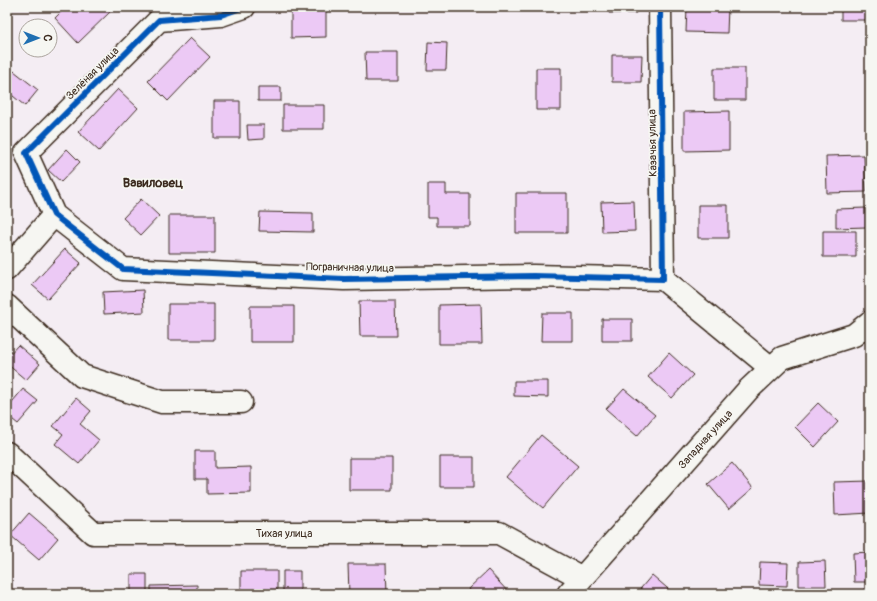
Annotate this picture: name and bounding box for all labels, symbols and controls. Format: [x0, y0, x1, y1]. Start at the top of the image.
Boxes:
north arrow [18, 18, 58, 58]
text: С [41, 35, 54, 42]
street label: Зелёная улица [63, 44, 121, 102]
street label: Казачья улица [645, 109, 660, 177]
district label: Вавиловец [123, 175, 183, 191]
street label: Пограничная улица [306, 260, 394, 275]
street label: Западная улица [676, 407, 735, 471]
street label: Тихая улица [256, 527, 312, 540]

